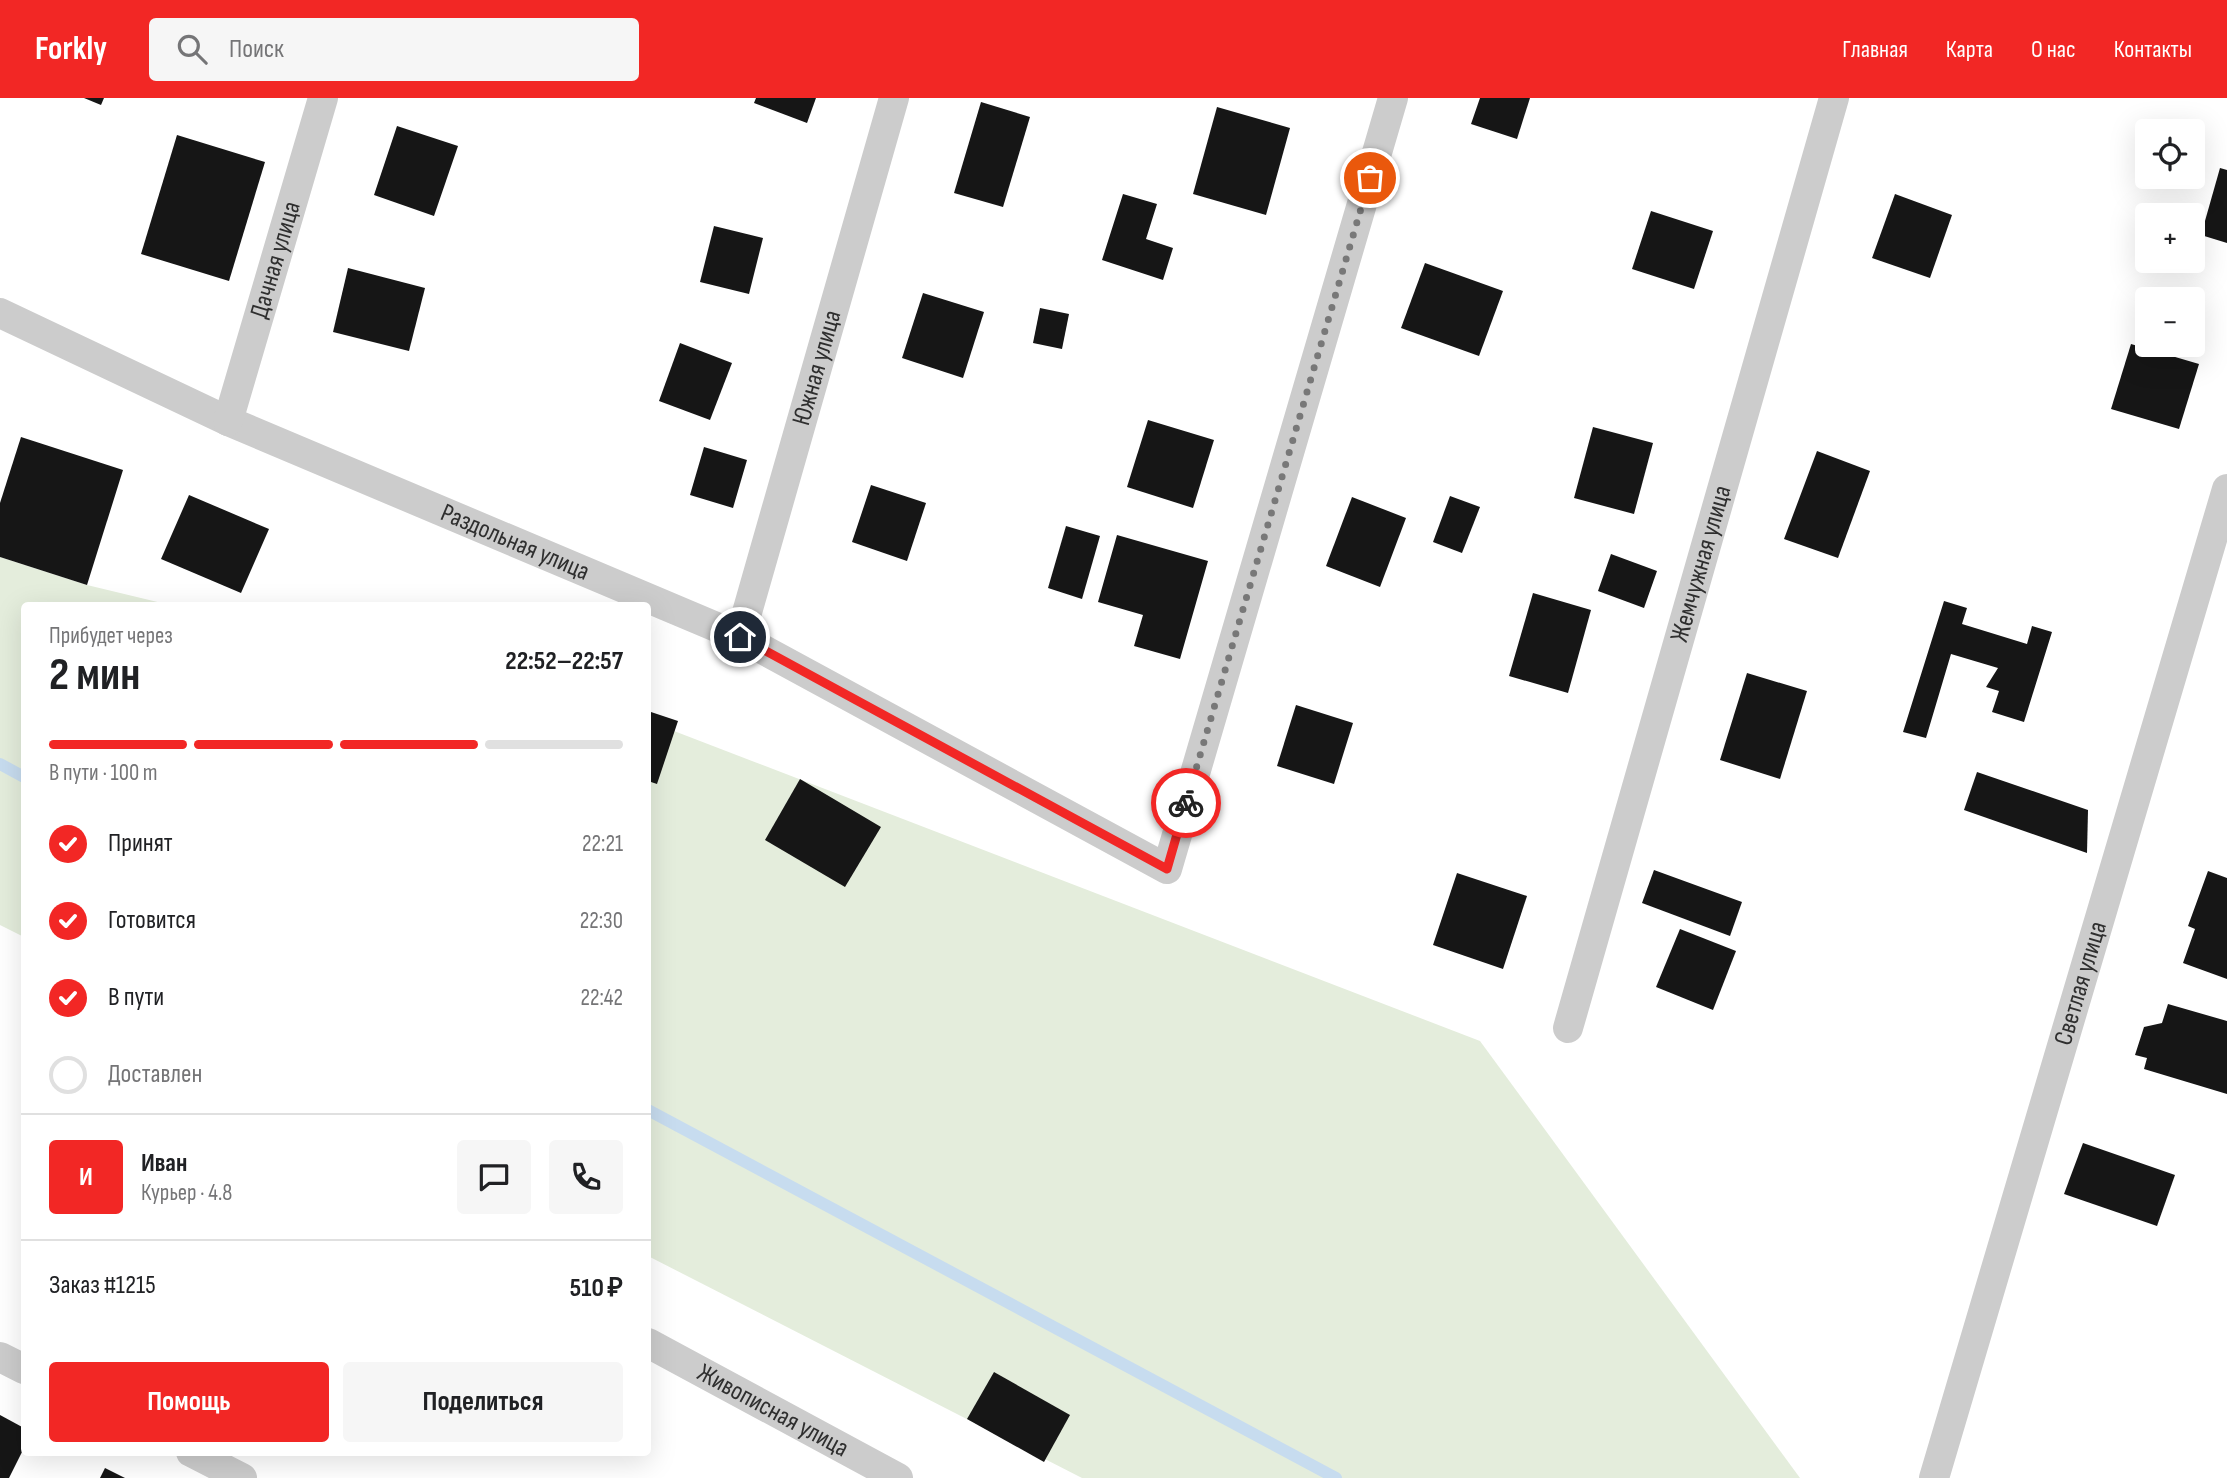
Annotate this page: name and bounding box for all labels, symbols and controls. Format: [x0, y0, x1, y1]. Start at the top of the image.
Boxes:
search box [149, 18, 639, 81]
text: Forkly [35, 29, 107, 69]
icon: search [173, 30, 211, 68]
text: Поиск [229, 34, 284, 65]
text: Главная [1842, 35, 1908, 64]
text: Карта [1946, 35, 1993, 64]
text: О нас [2031, 35, 2076, 64]
text: Контакты [2114, 35, 2192, 64]
map controls [2135, 119, 2205, 357]
button: locate [2135, 119, 2205, 189]
pin [1340, 148, 1400, 208]
icon: bag [1351, 159, 1389, 197]
street label: Дачная улица [244, 198, 307, 322]
button: + [2135, 203, 2205, 273]
button: − [2135, 287, 2205, 357]
street label: Южная улица [786, 307, 848, 429]
street label: Жемчужная улица [1664, 482, 1738, 645]
street label: Раздольная улица [436, 497, 594, 587]
pin [710, 607, 770, 667]
icon: home [721, 618, 759, 656]
text: Прибудет через [49, 622, 173, 650]
text: 22:52–22:57 [505, 646, 623, 677]
text: 2 мин [49, 648, 140, 703]
text: В пути · 100 m [49, 759, 158, 787]
courier [1151, 768, 1221, 838]
icon: bike [1167, 784, 1205, 822]
icon: check [49, 825, 87, 863]
text: Принят [108, 828, 173, 859]
text: 22:21 [582, 830, 623, 858]
icon: check [49, 902, 87, 940]
text: Готовится [108, 905, 196, 936]
text: 22:30 [580, 907, 623, 935]
street label: Светлая улица [2048, 918, 2114, 1049]
icon: check [49, 979, 87, 1017]
text: В пути [108, 982, 164, 1013]
text: 22:42 [580, 984, 623, 1012]
text: Доставлен [108, 1059, 202, 1090]
button: chat [457, 1140, 531, 1214]
button: phone [549, 1140, 623, 1214]
text: Иван [141, 1148, 187, 1179]
text: И [79, 1162, 93, 1193]
text: Курьер · 4.8 [141, 1179, 232, 1207]
text: Заказ #1215 [49, 1270, 156, 1301]
text: 510 ₽ [570, 1273, 623, 1304]
street label: Живописная улица [692, 1357, 854, 1464]
button: Помощь [49, 1362, 329, 1442]
button: Поделиться [343, 1362, 623, 1442]

